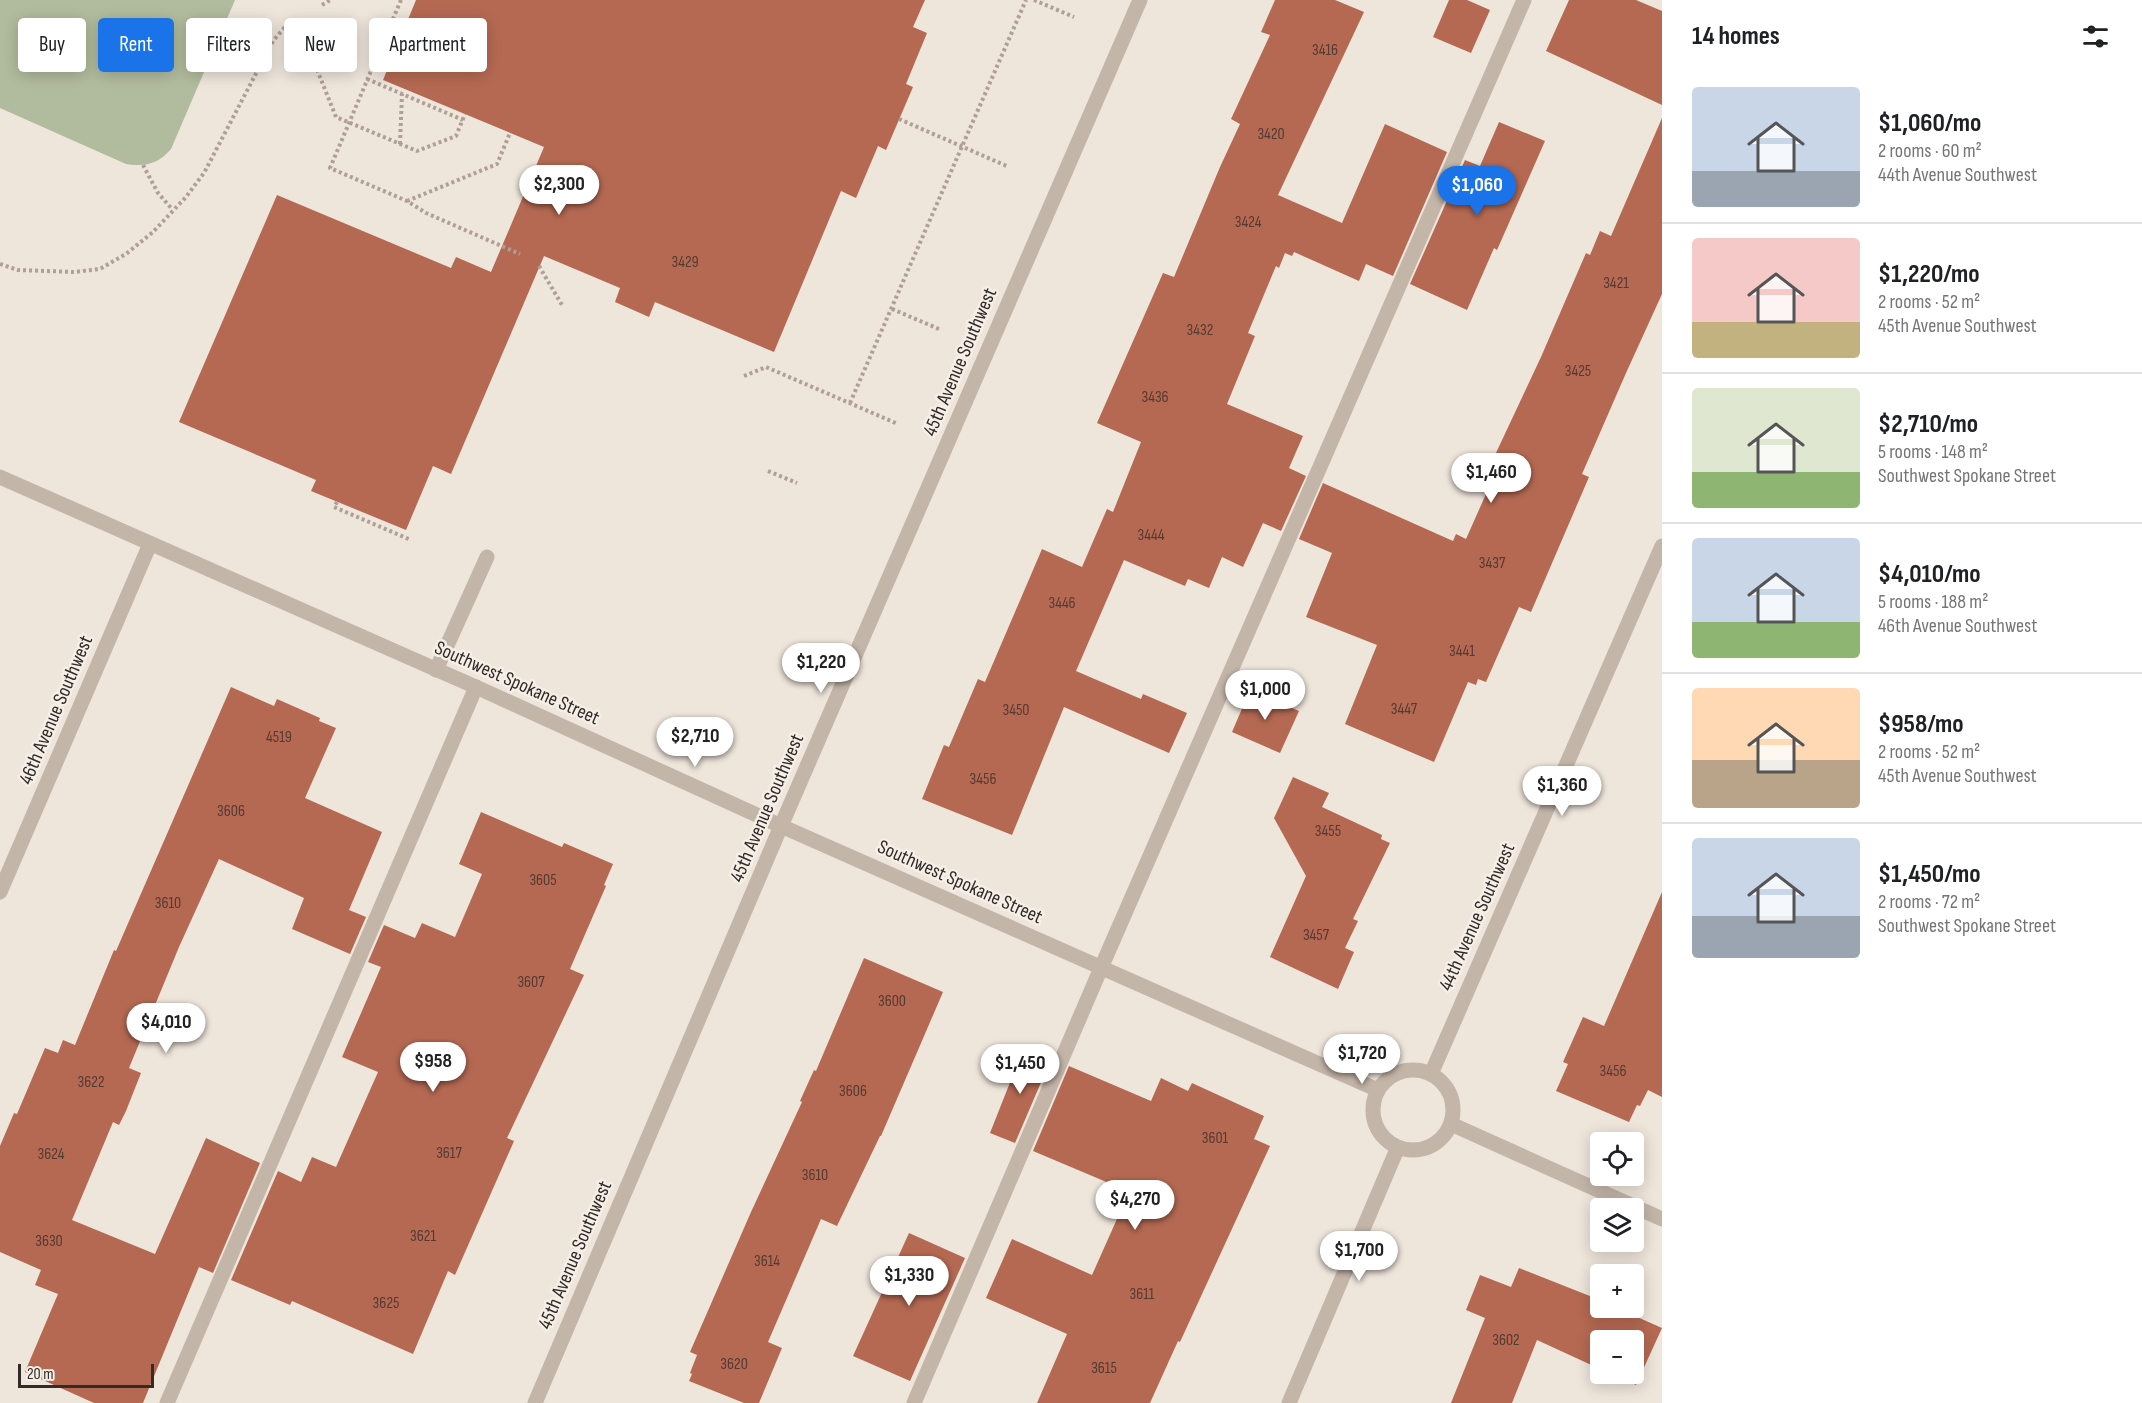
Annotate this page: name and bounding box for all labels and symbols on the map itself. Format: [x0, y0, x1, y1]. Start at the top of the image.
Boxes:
house number: 3416 [1312, 41, 1338, 60]
house number: 3420 [1257, 125, 1285, 144]
pin: $2,300 [510, 165, 608, 216]
pin: $1,060 [1428, 166, 1526, 217]
house number: 3424 [1235, 213, 1262, 232]
house number: 3429 [671, 253, 699, 272]
house number: 3421 [1603, 274, 1629, 293]
street label: 45th Avenue Southwest [918, 284, 1002, 440]
house number: 3432 [1187, 321, 1213, 340]
house number: 3425 [1565, 362, 1591, 381]
house number: 3436 [1141, 388, 1169, 407]
pin: $1,460 [1442, 453, 1540, 504]
house number: 3444 [1138, 526, 1165, 545]
house number: 3437 [1479, 554, 1506, 573]
house number: 3446 [1048, 594, 1076, 613]
street label: 46th Avenue Southwest [14, 632, 98, 788]
street label: Southwest Spokane Street [431, 636, 603, 730]
house number: 3441 [1449, 642, 1475, 661]
pin: $1,220 [772, 643, 870, 694]
pin: $1,000 [1216, 670, 1314, 721]
house number: 3447 [1391, 700, 1418, 719]
house number: 3450 [1002, 701, 1030, 720]
pin: $2,710 [646, 717, 744, 768]
house number: 4519 [266, 728, 292, 747]
street label: 45th Avenue Southwest [725, 730, 809, 886]
pin: $1,360 [1513, 766, 1611, 817]
house number: 3456 [970, 770, 996, 789]
house number: 3606 [217, 802, 245, 821]
house number: 3455 [1315, 822, 1341, 841]
street label: Southwest Spokane Street [874, 835, 1046, 929]
street label: 44th Avenue Southwest [1434, 839, 1520, 995]
house number: 3605 [529, 871, 557, 890]
house number: 3610 [155, 894, 181, 913]
house number: 3457 [1303, 926, 1330, 945]
house number: 3607 [517, 973, 545, 992]
house number: 3600 [878, 992, 906, 1011]
pin: $4,010 [117, 1003, 215, 1054]
pin: $1,720 [1313, 1034, 1411, 1085]
pin: $958 [397, 1042, 469, 1093]
pin: $1,450 [971, 1044, 1069, 1095]
house number: 3456 [1600, 1062, 1626, 1081]
house number: 3622 [77, 1073, 105, 1092]
house number: 3606 [839, 1082, 867, 1101]
house number: 3601 [1202, 1129, 1229, 1148]
house number: 3617 [436, 1144, 462, 1163]
house number: 3624 [37, 1145, 65, 1164]
house number: 3610 [802, 1166, 828, 1185]
street label: 45th Avenue Southwest [533, 1177, 617, 1333]
pin: $4,270 [1086, 1180, 1184, 1231]
house number: 3621 [410, 1227, 436, 1246]
pin: $1,700 [1310, 1231, 1408, 1282]
house number: 3630 [35, 1232, 63, 1251]
house number: 3614 [754, 1252, 780, 1271]
pin: $1,330 [860, 1256, 958, 1307]
house number: 3611 [1130, 1285, 1155, 1304]
house number: 3625 [373, 1294, 399, 1313]
house number: 3602 [1492, 1331, 1520, 1350]
house number: 3620 [720, 1355, 748, 1374]
house number: 3615 [1091, 1359, 1117, 1378]
scale bar [18, 1361, 154, 1388]

